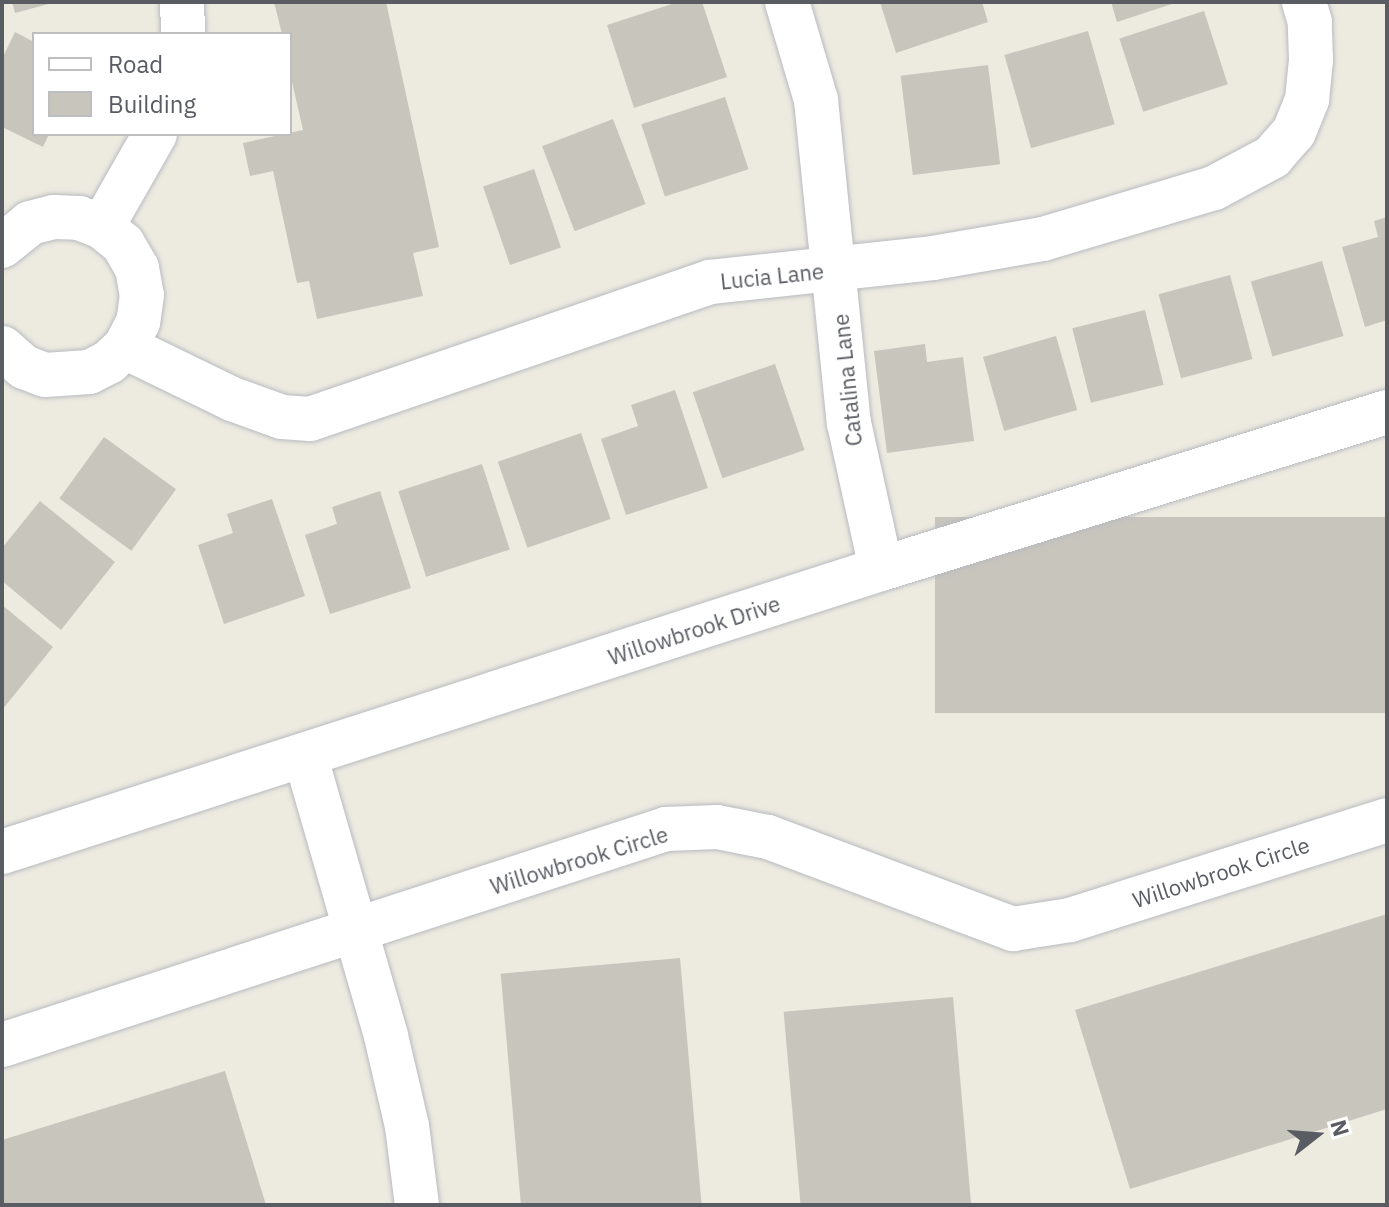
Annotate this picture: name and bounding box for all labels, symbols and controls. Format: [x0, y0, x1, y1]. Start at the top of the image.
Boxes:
legend [32, 32, 292, 136]
text: Road [108, 48, 163, 80]
text: Building [108, 88, 196, 120]
street label: Lucia Lane [719, 257, 825, 295]
street label: Catalina Lane [827, 312, 867, 448]
street label: Willowbrook Drive [605, 590, 783, 670]
street label: Willowbrook Circle [487, 820, 671, 900]
street label: Willowbrook Circle [1129, 831, 1313, 913]
north arrow [1277, 1095, 1357, 1175]
text: N [1324, 1116, 1357, 1140]

